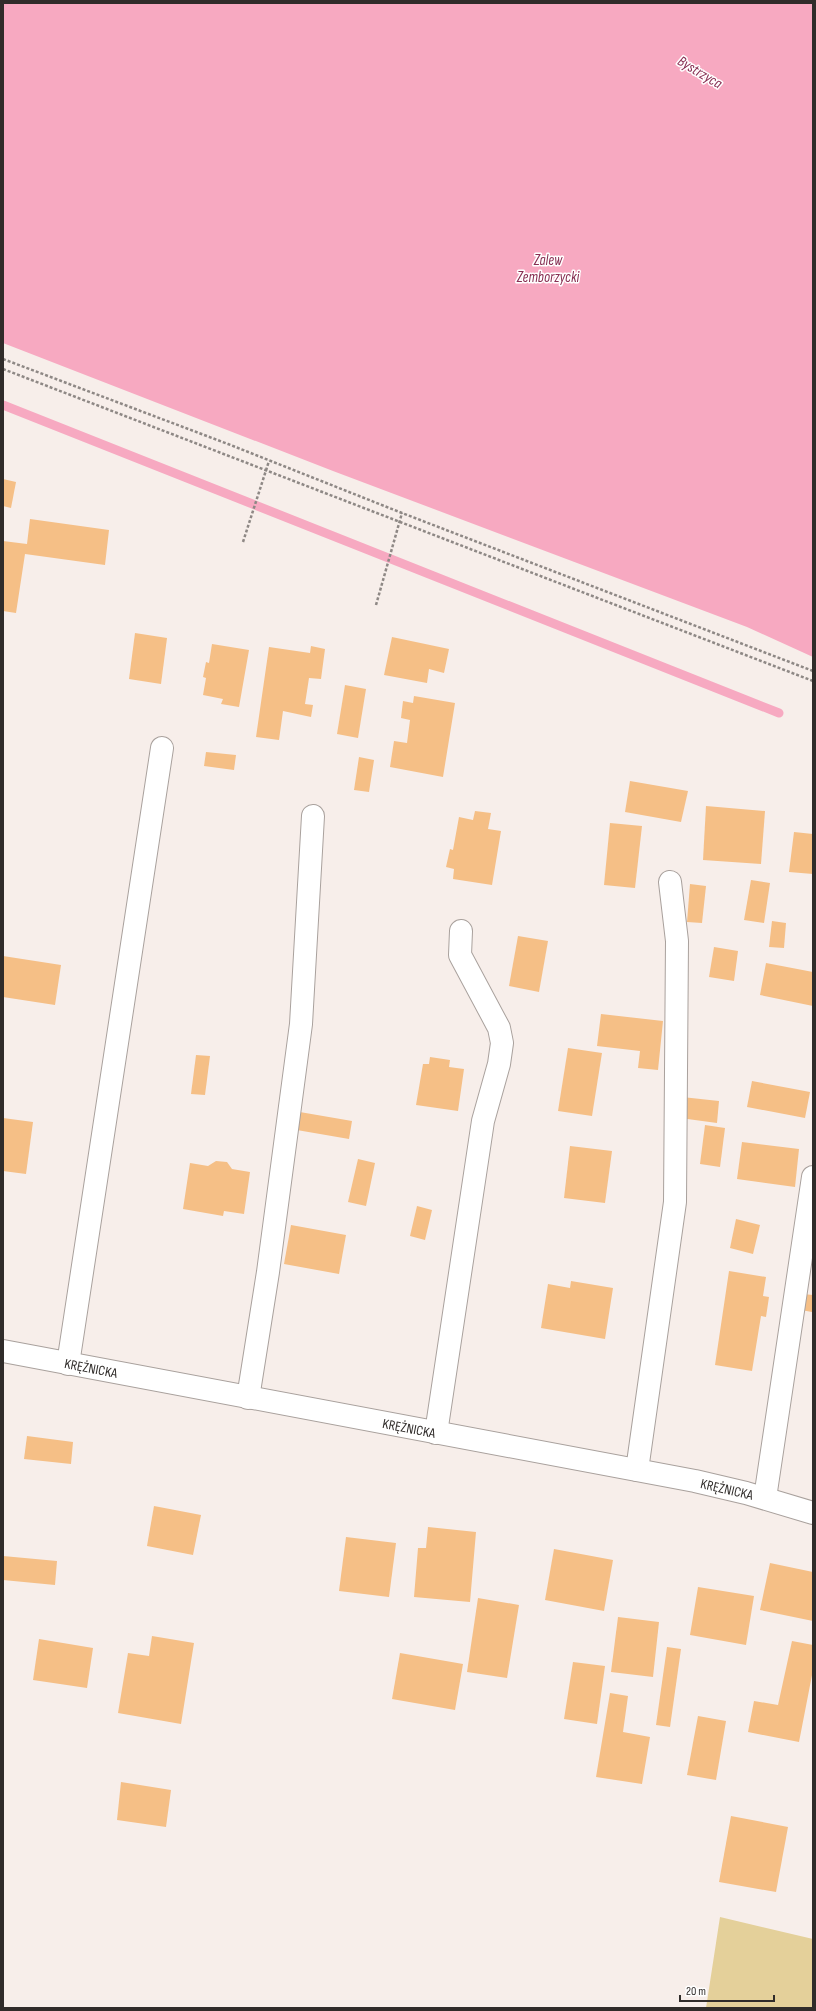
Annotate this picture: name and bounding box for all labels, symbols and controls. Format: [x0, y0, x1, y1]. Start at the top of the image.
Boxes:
water label: Bystrzyca [674, 52, 726, 93]
water label: Zalew Zemborzycki [516, 251, 581, 287]
street label: KRĘŻNICKA [63, 1355, 120, 1382]
street label: KRĘŻNICKA [381, 1415, 438, 1442]
street label: KRĘŻNICKA [699, 1475, 756, 1504]
scale bar [680, 1977, 774, 2003]
text: 20 m [686, 1984, 706, 1999]

